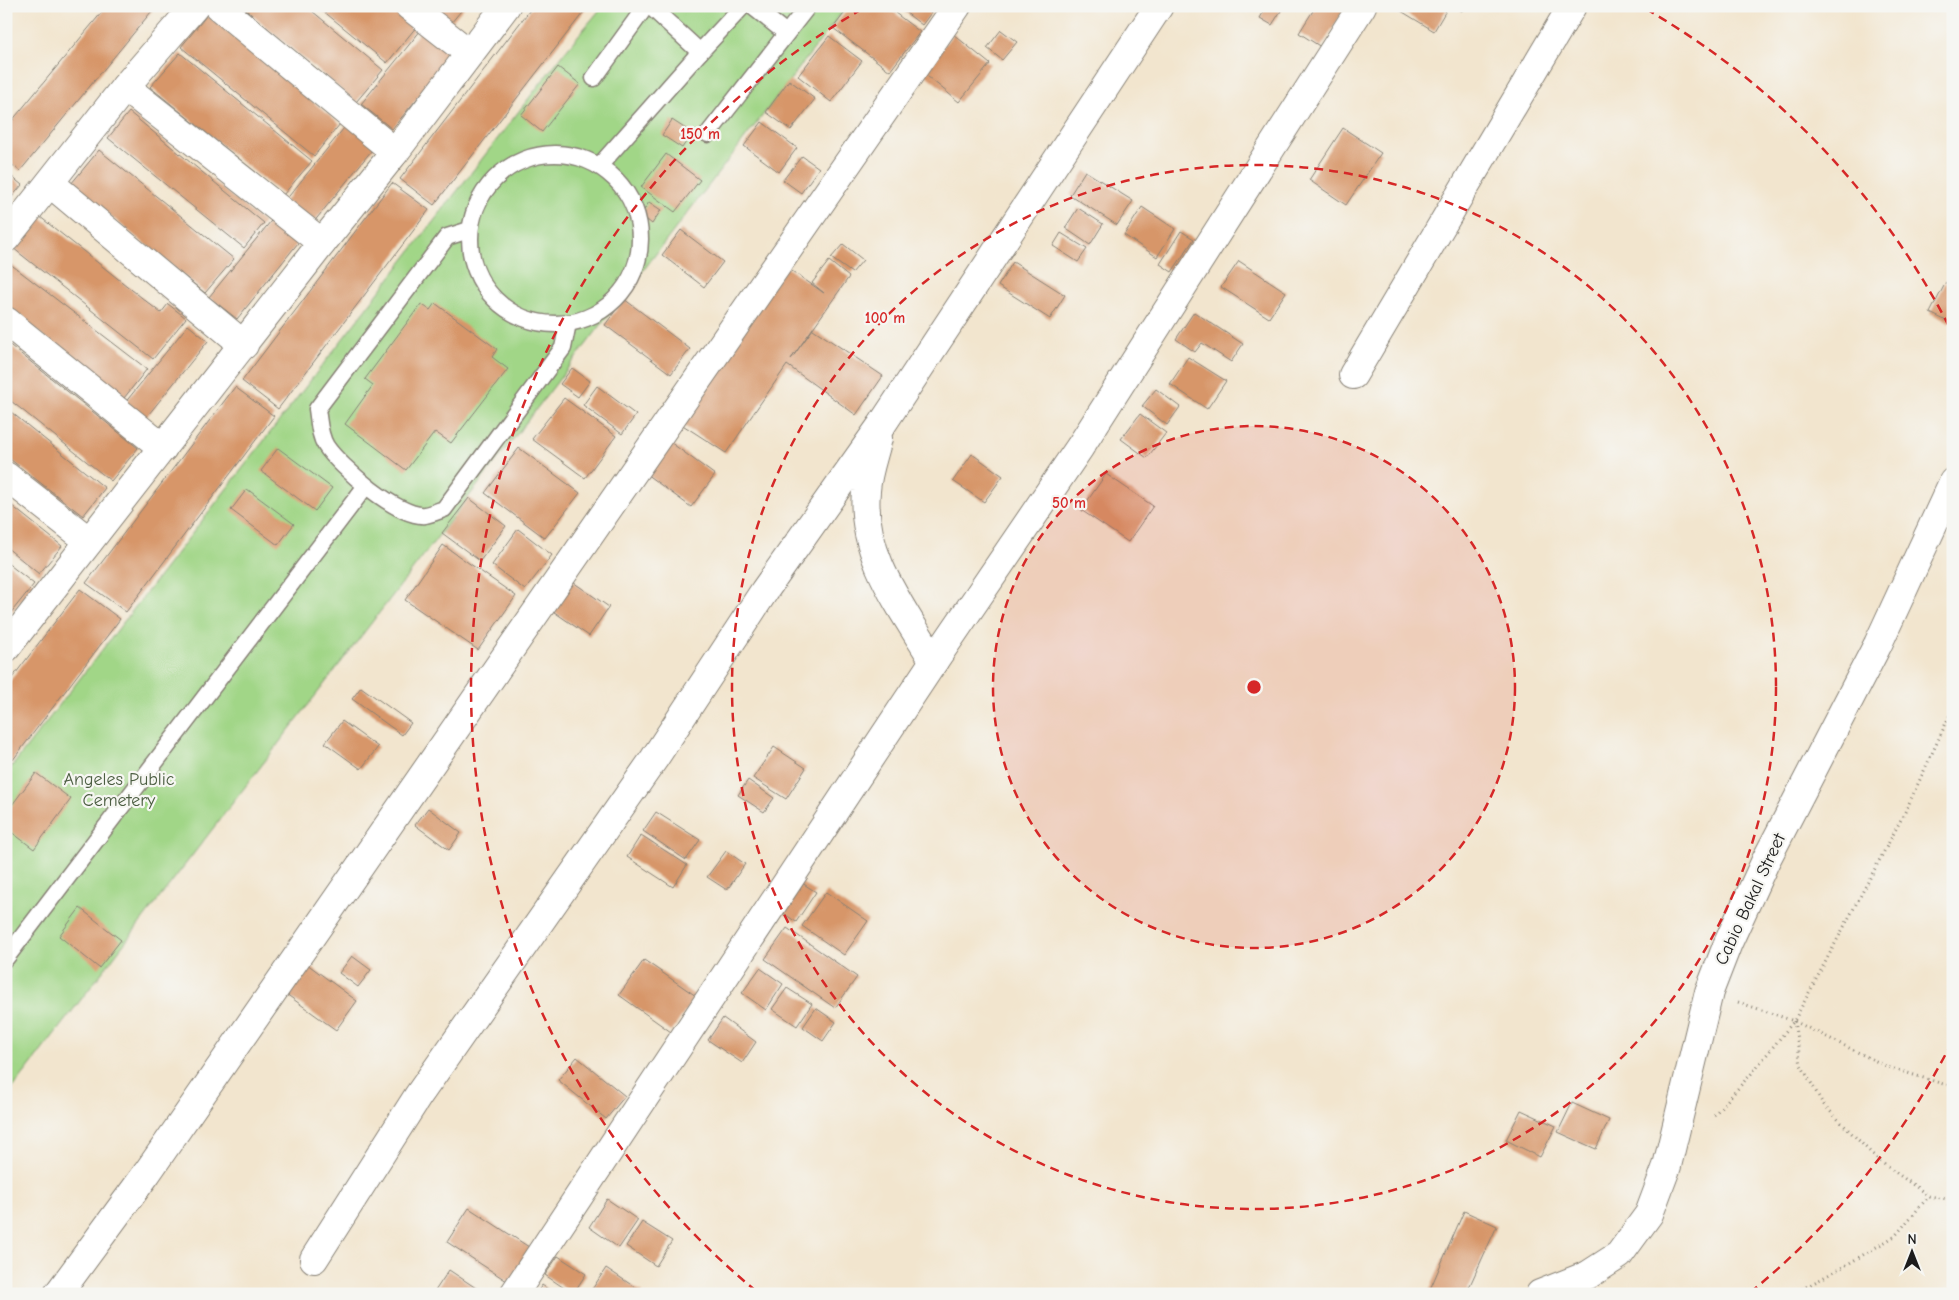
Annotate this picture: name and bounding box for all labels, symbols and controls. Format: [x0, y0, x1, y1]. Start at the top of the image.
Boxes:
text: 150 m [680, 125, 720, 143]
text: 100 m [865, 309, 905, 327]
text: 50 m [1052, 494, 1086, 512]
centre of rings [1245, 678, 1263, 696]
park label: Angeles Public Cemetery [63, 769, 175, 811]
street label: Cabio Bakal Street [1711, 829, 1790, 968]
north arrow [1886, 1228, 1936, 1278]
text: N [1907, 1231, 1917, 1248]

